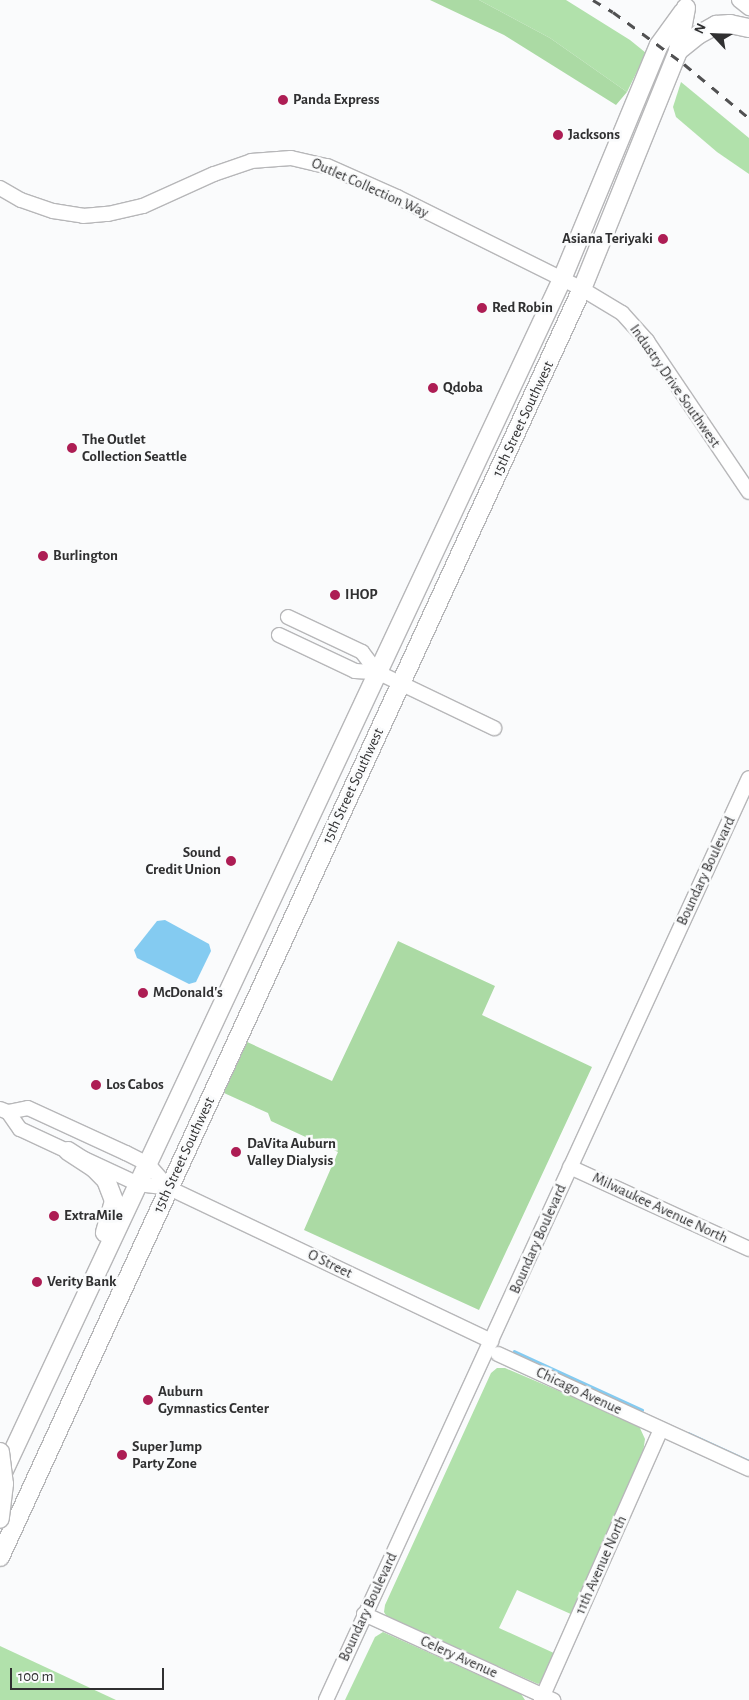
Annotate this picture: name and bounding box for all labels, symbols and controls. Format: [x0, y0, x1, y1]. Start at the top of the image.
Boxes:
north arrow [689, 10, 739, 60]
text: N [692, 21, 709, 36]
place label: Panda Express [293, 91, 379, 109]
marker: Panda Express [277, 94, 289, 106]
place label: Jacksons [568, 126, 620, 144]
marker: Jacksons [552, 129, 564, 141]
street label: Outlet Collection Way [309, 154, 431, 222]
place label: Asiana Teriyaki [562, 230, 653, 248]
marker: Asiana Teriyaki [657, 233, 669, 245]
place label: Red Robin [492, 299, 553, 317]
marker: Red Robin [476, 302, 488, 314]
street label: Industry Drive Southwest [626, 321, 724, 451]
street label: 15th Street Southwest [488, 358, 558, 480]
place label: Qdoba [443, 379, 483, 397]
marker: Qdoba [427, 382, 439, 394]
place label: The Outlet Collection Seattle [82, 430, 187, 465]
marker: The Outlet Collection Seattle [66, 442, 78, 454]
place label: Burlington [53, 547, 118, 565]
marker: Burlington [37, 550, 49, 562]
place label: IHOP [345, 586, 378, 604]
marker: IHOP [329, 589, 341, 601]
street label: 15th Street Southwest [318, 725, 388, 847]
street label: Boundary Boulevard [673, 814, 739, 928]
place label: Sound Credit Union [146, 843, 221, 878]
marker: Sound Credit Union [225, 855, 237, 867]
place label: McDonald's [153, 984, 223, 1002]
marker: McDonald's [137, 987, 149, 999]
place label: Los Cabos [106, 1076, 164, 1094]
marker: Los Cabos [90, 1079, 102, 1091]
street label: 15th Street Southwest [149, 1094, 219, 1216]
place label: DaVita Auburn Valley Dialysis [247, 1134, 336, 1169]
marker: DaVita Auburn Valley Dialysis [229, 1145, 243, 1159]
street label: Milwaukee Avenue North [589, 1169, 731, 1247]
street label: Boundary Boulevard [506, 1181, 570, 1297]
place label: ExtraMile [64, 1207, 123, 1225]
marker: ExtraMile [48, 1210, 60, 1222]
street label: O Street [305, 1246, 355, 1282]
place label: Verity Bank [47, 1273, 117, 1291]
marker: Verity Bank [31, 1276, 43, 1288]
street label: Chicago Avenue [533, 1363, 625, 1419]
place label: Auburn Gymnastics Center [158, 1382, 269, 1417]
marker: Auburn Gymnastics Center [142, 1394, 154, 1406]
place label: Super Jump Party Zone [132, 1437, 202, 1472]
marker: Super Jump Party Zone [116, 1449, 128, 1461]
street label: 11th Avenue North [571, 1513, 631, 1617]
street label: Boundary Boulevard [335, 1550, 401, 1664]
street label: Celery Avenue [418, 1632, 500, 1682]
scale bar [12, 1658, 166, 1690]
text: 100 m [18, 1669, 53, 1684]

